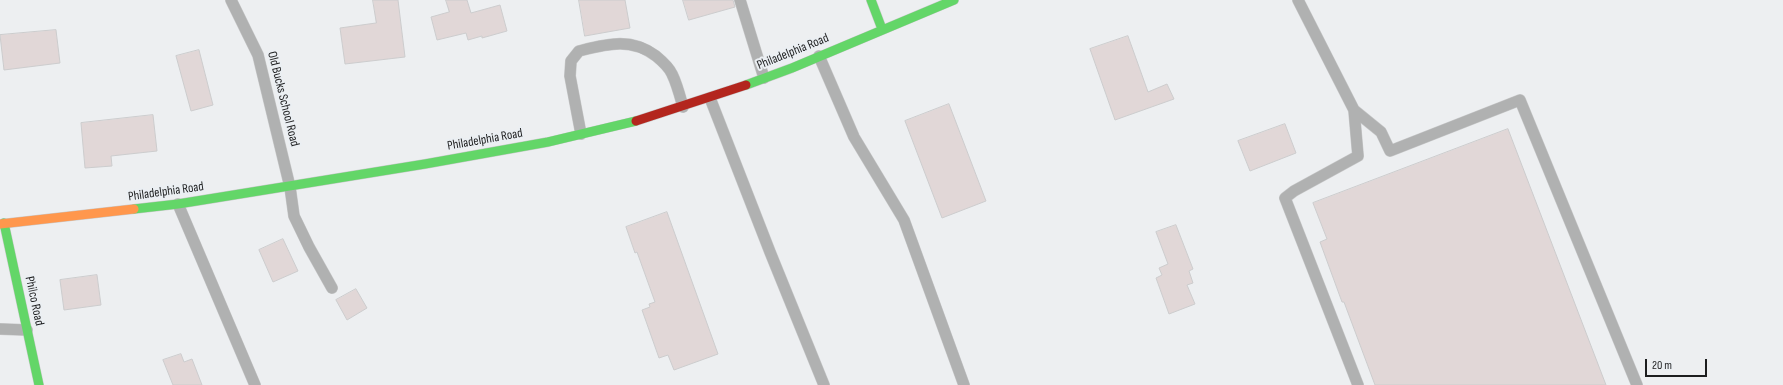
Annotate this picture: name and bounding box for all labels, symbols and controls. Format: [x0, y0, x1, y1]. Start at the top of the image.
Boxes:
street label: Philadelphia Road [755, 31, 831, 73]
street label: Old Bucks School Road [264, 50, 302, 148]
street label: Philadelphia Road [446, 126, 524, 154]
street label: Philadelphia Road [127, 179, 205, 205]
street label: Philco Road [21, 275, 47, 327]
scale bar [1647, 351, 1709, 377]
text: 20 m [1652, 358, 1672, 373]

